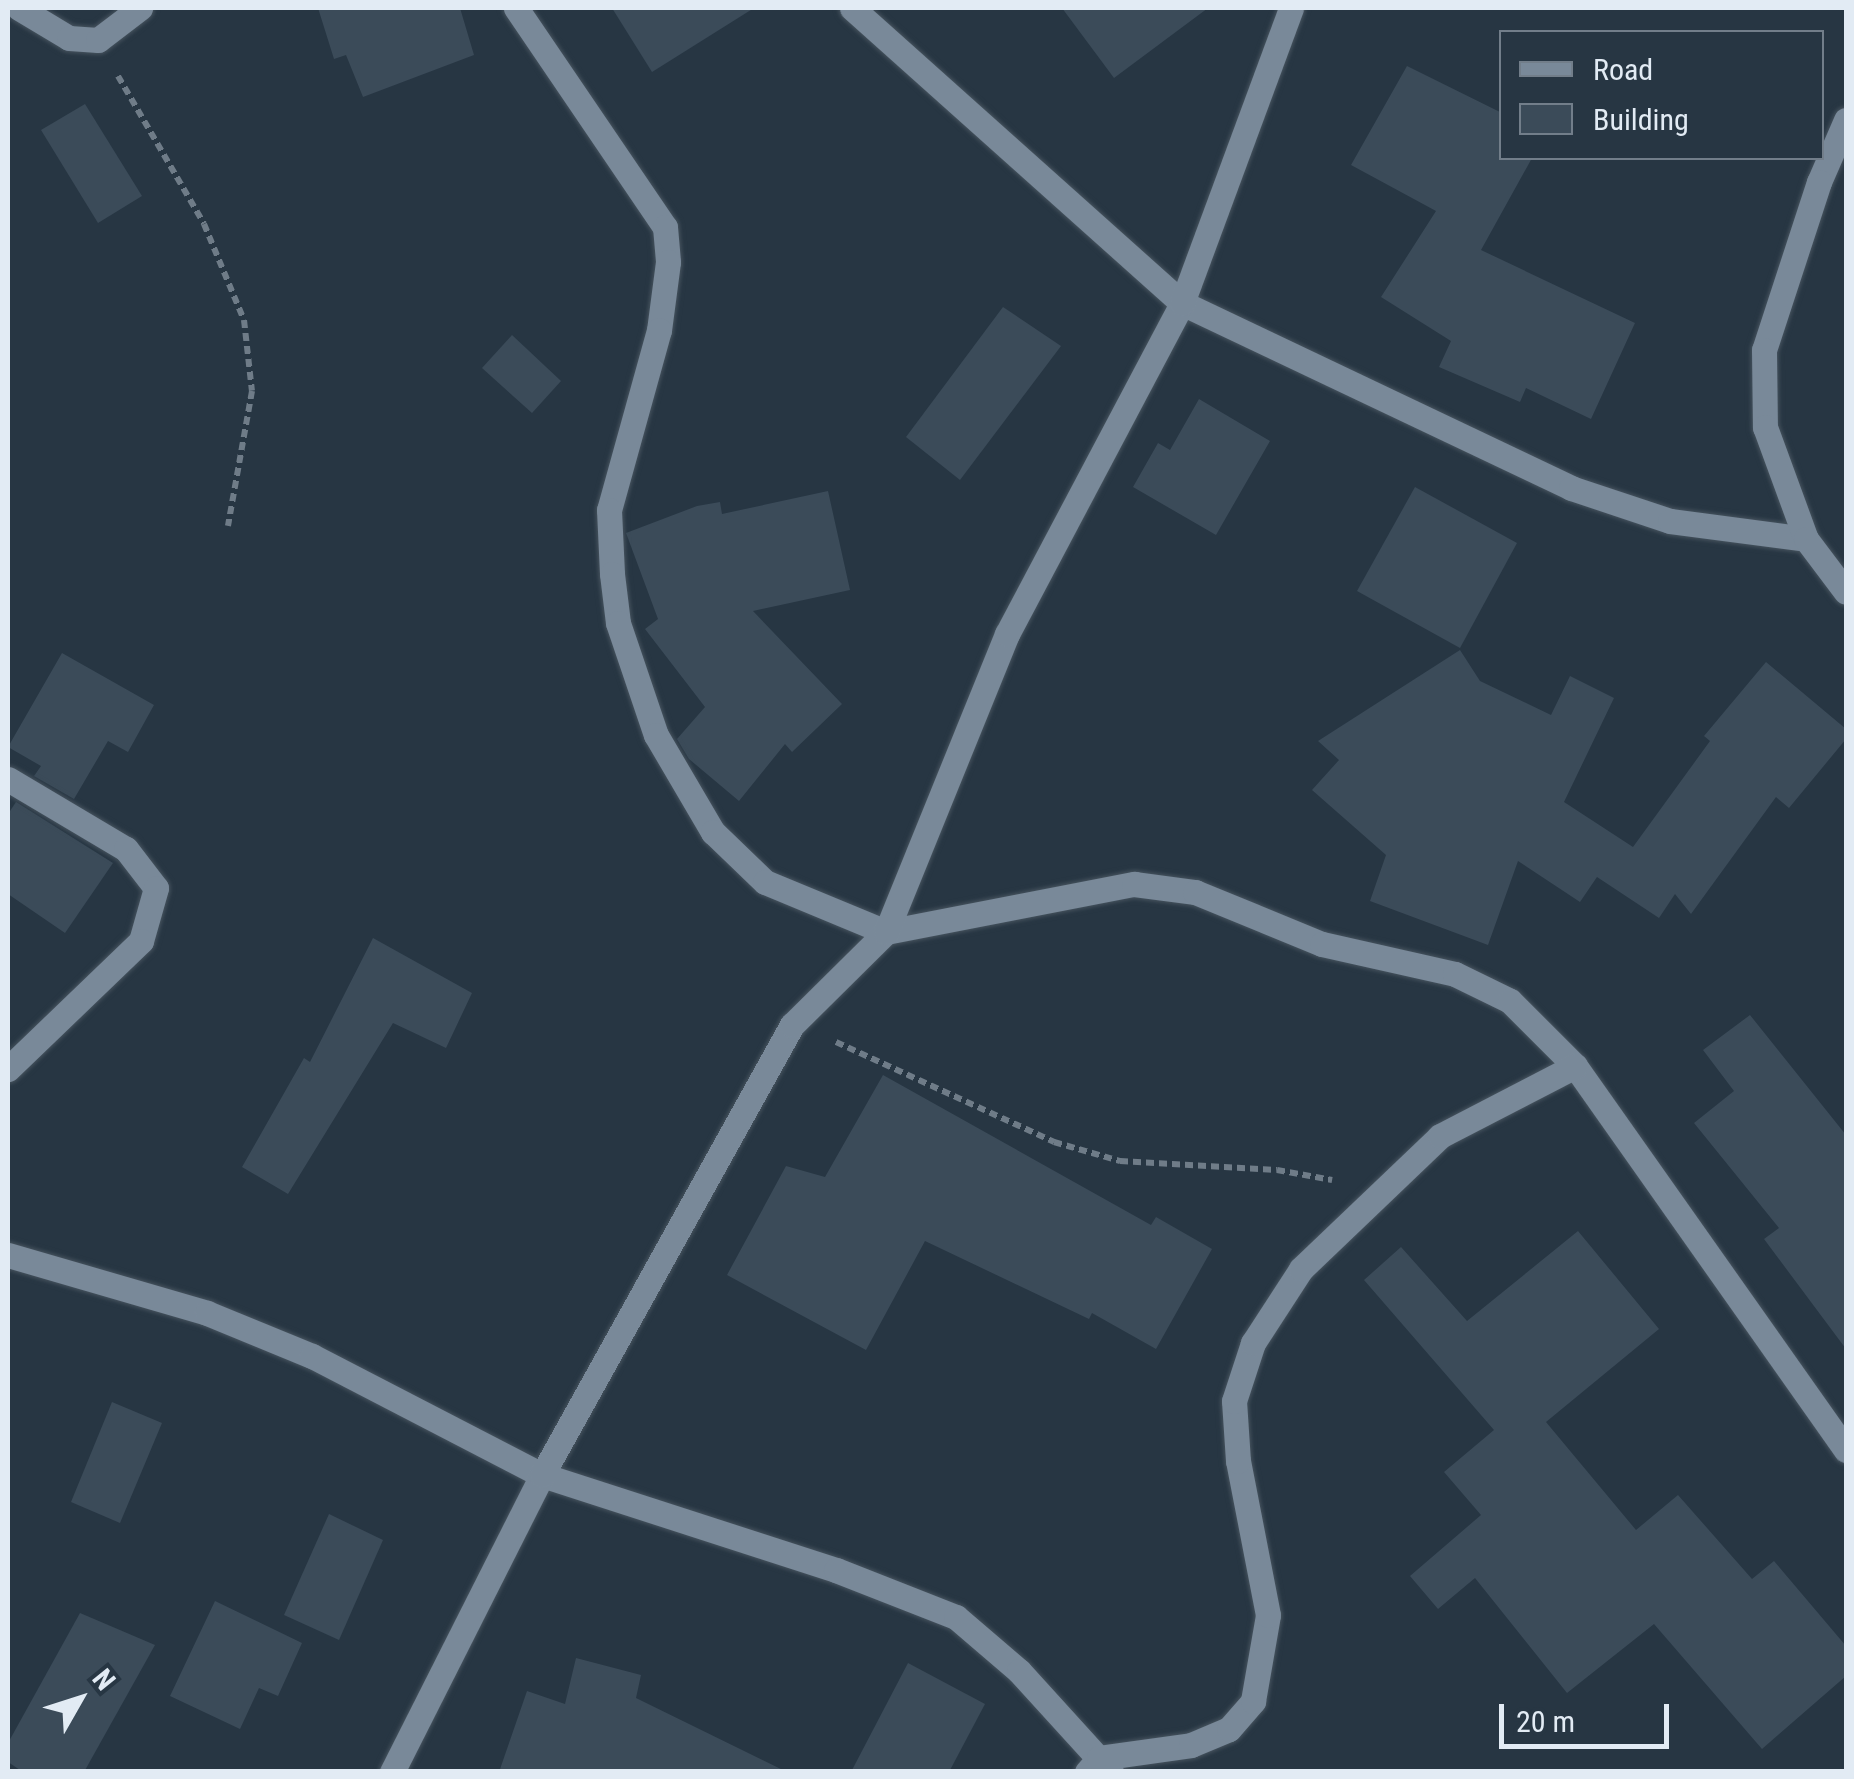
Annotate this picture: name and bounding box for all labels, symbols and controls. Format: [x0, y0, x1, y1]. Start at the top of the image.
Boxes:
legend [1499, 30, 1824, 160]
text: Road [1593, 52, 1653, 87]
text: Building [1593, 102, 1689, 137]
north arrow [30, 1649, 130, 1749]
text: N [85, 1663, 122, 1697]
scale bar [1504, 1684, 1674, 1746]
text: 20 m [1516, 1704, 1575, 1739]

